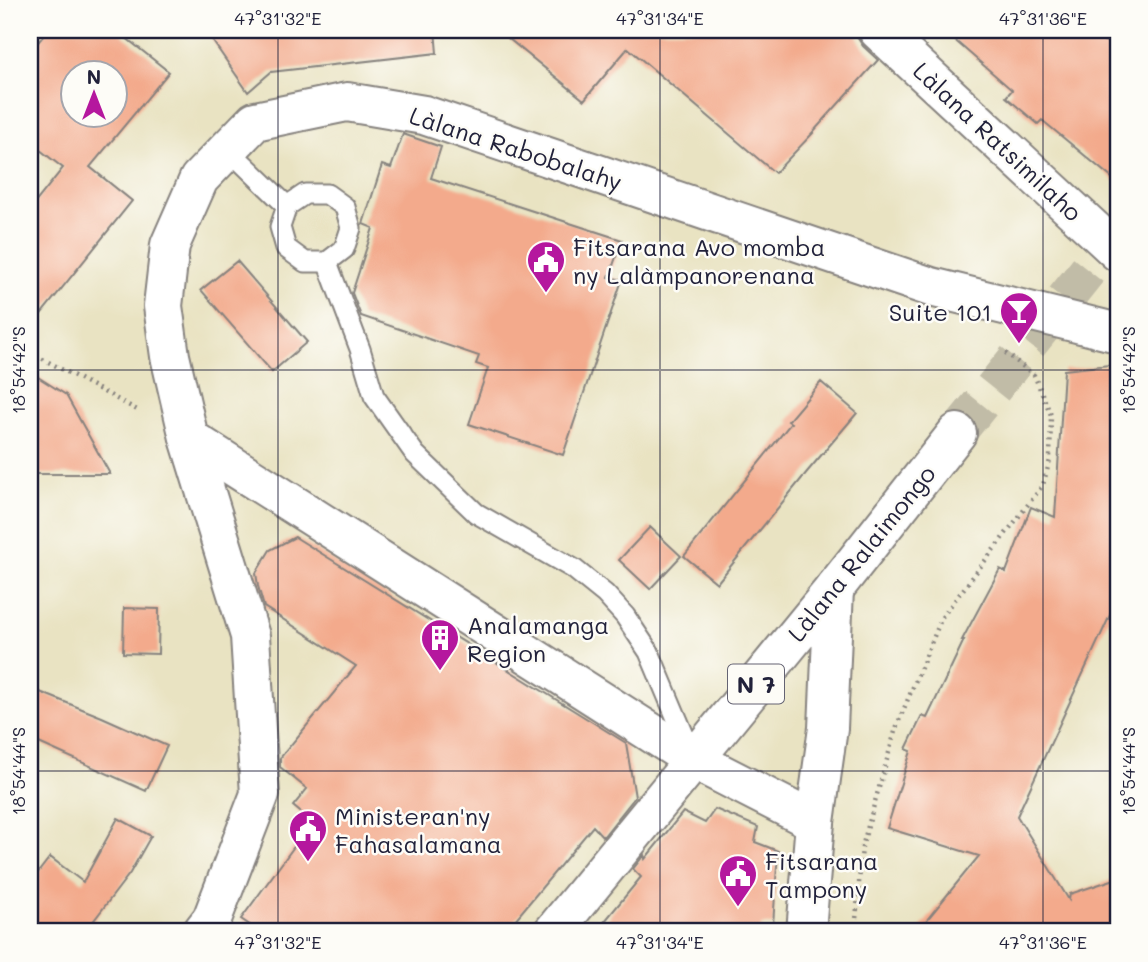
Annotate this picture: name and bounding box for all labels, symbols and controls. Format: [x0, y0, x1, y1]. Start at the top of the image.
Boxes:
text: 47°31'32"E [234, 6, 322, 30]
text: 47°31'34"E [616, 6, 704, 30]
text: 47°31'36"E [999, 6, 1087, 30]
street label: Làlana Ratsimilaho [907, 55, 1089, 227]
north arrow [60, 60, 130, 130]
text: N [87, 64, 101, 89]
street label: Làlana Rabobalahy [406, 99, 626, 197]
place label: Fitsarana Avo momba ny Lalàmpanorenana [573, 231, 825, 290]
public building icon: Fitsarana Avo momba ny Lalàmpanorenana [525, 239, 567, 294]
bar icon: Suite 101 [998, 290, 1040, 345]
place label: Suite 101 [889, 296, 992, 327]
text: 18°54'42"S [6, 326, 30, 414]
text: 18°54'42"S [1116, 326, 1140, 414]
street label: Làlana Ralaimongo [780, 459, 942, 647]
place label: Analamanga Region [467, 609, 609, 668]
building icon: Analamanga Region [419, 617, 461, 672]
road number: N 7 [728, 664, 784, 704]
text: 18°54'44"S [6, 727, 30, 815]
text: 18°54'44"S [1116, 727, 1140, 815]
place label: Ministeran'ny Fahasalamana [335, 800, 502, 859]
public building icon: Ministeran'ny Fahasalamana [287, 808, 329, 863]
place label: Fitsarana Tampony [765, 845, 878, 904]
public building icon: Fitsarana Tampony [717, 853, 759, 908]
text: 47°31'32"E [234, 930, 322, 954]
text: 47°31'34"E [616, 930, 704, 954]
text: 47°31'36"E [999, 930, 1087, 954]

